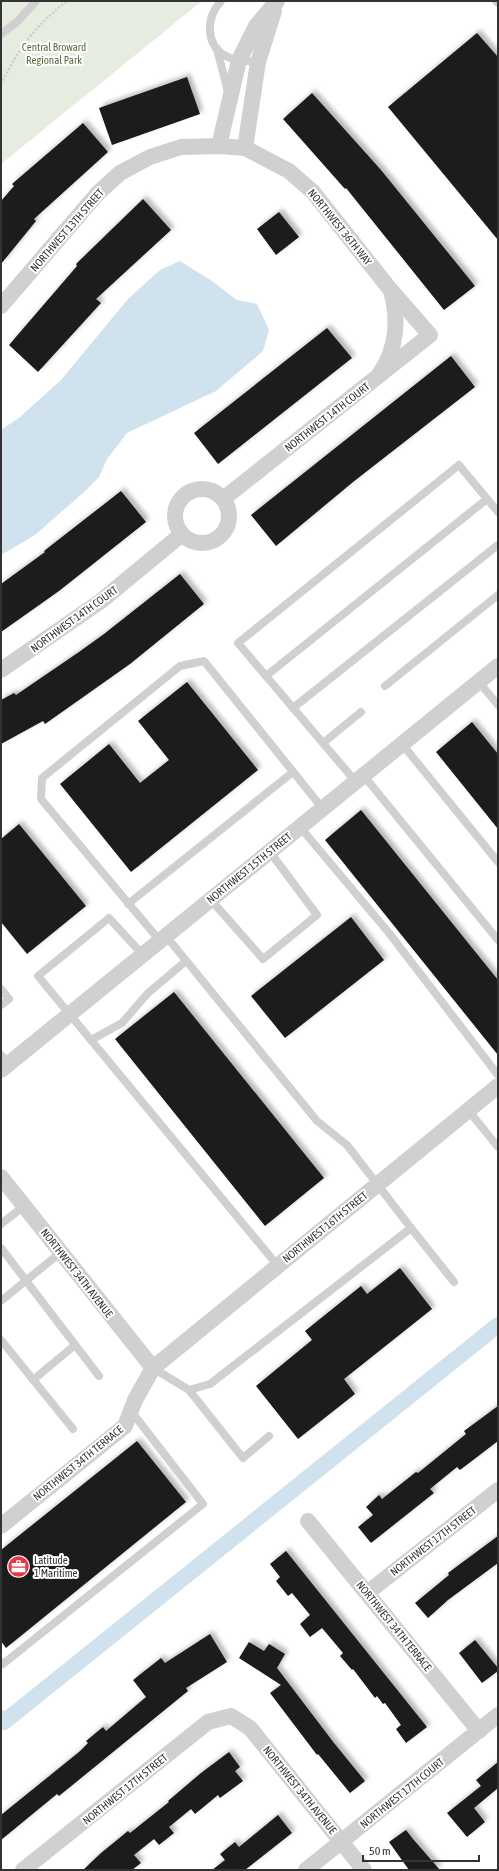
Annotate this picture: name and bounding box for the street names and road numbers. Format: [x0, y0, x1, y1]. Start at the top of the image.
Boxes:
street label: NORTHWEST 13TH STREET [28, 186, 106, 274]
street label: NORTHWEST 36TH WAY [306, 187, 374, 267]
street label: NORTHWEST 14TH COURT [282, 380, 372, 454]
street label: NORTHWEST 14TH COURT [28, 583, 120, 655]
street label: NORTHWEST 15TH STREET [204, 830, 294, 906]
street label: NORTHWEST 16TH STREET [280, 1189, 370, 1265]
street label: NORTHWEST 34TH AVENUE [39, 1226, 116, 1320]
street label: NORTHWEST 34TH TERRACE [31, 1423, 125, 1503]
street label: NORTHWEST 17TH STREET [388, 1504, 478, 1578]
street label: NORTHWEST 34TH TERRACE [354, 1579, 434, 1673]
street label: NORTHWEST 34TH AVENUE [261, 1744, 339, 1836]
street label: NORTHWEST 17TH STREET [80, 1751, 170, 1827]
street label: NORTHWEST 17TH COURT [358, 1755, 446, 1830]

